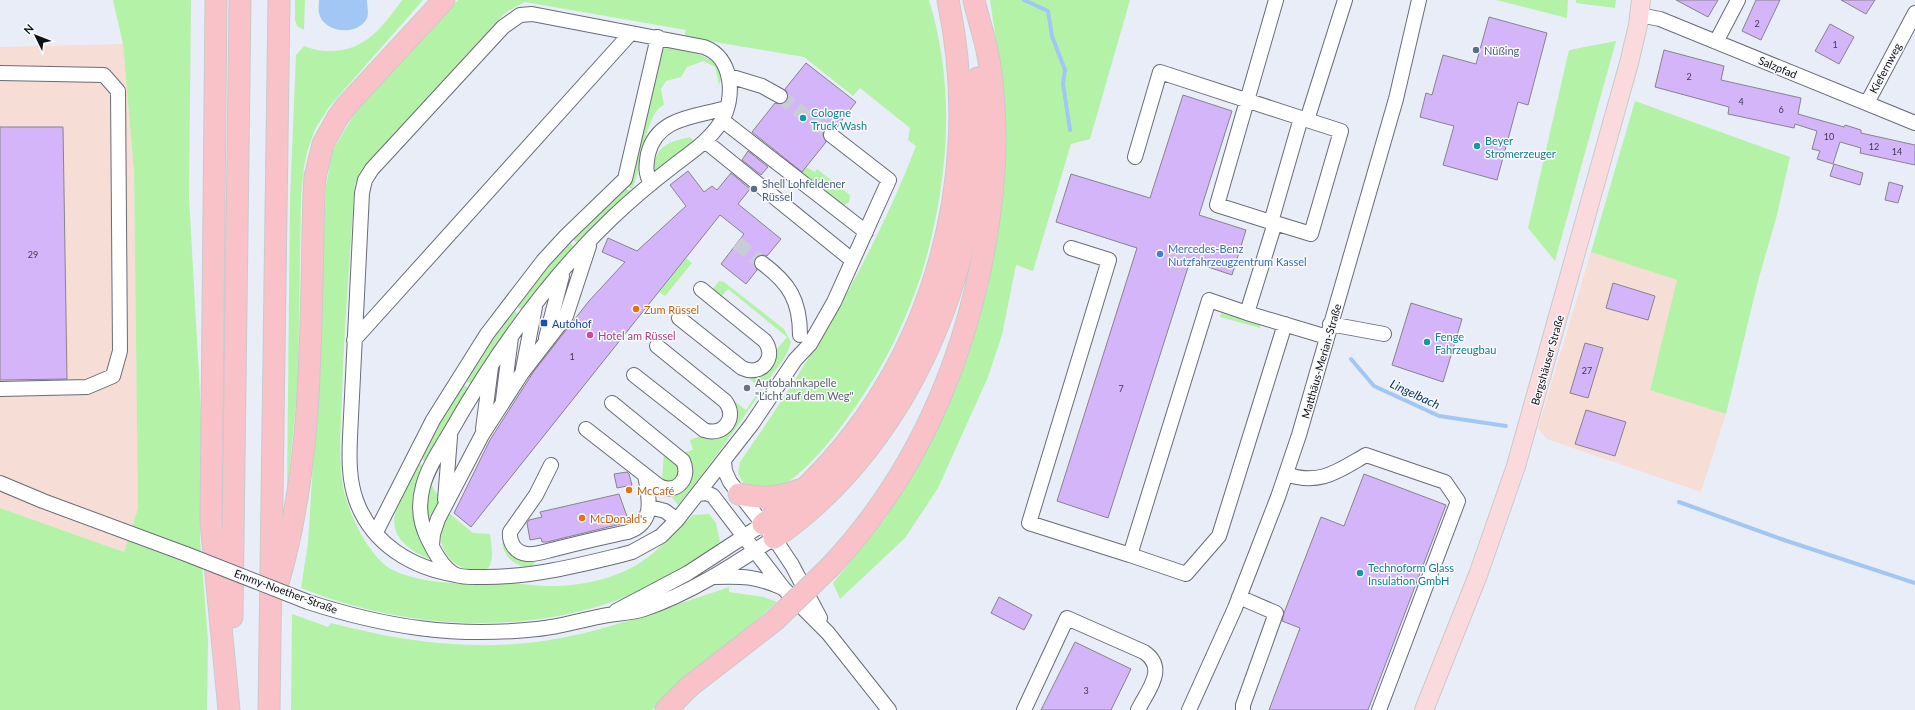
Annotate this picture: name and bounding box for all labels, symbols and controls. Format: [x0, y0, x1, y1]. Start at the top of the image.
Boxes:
north arrow [16, 16, 56, 56]
house number: 2 [1754, 18, 1760, 29]
text: N [21, 21, 36, 36]
house number: 1 [1832, 39, 1838, 50]
street label: Kiefernweg [1866, 40, 1904, 95]
place label: Nüßing [1484, 44, 1520, 57]
marker: Nüßing [1471, 45, 1481, 55]
street label: Salzpfad [1757, 53, 1799, 81]
house number: 2 [1686, 71, 1692, 82]
house number: 4 [1738, 96, 1744, 107]
house number: 6 [1778, 104, 1784, 115]
place label: Cologne Truck Wash [811, 106, 867, 132]
marker: Cologne Truck Wash [798, 113, 808, 123]
house number: 10 [1824, 131, 1834, 142]
place label: Beyer Stromerzeuger [1485, 134, 1556, 160]
marker: Beyer Stromerzeuger [1472, 141, 1482, 151]
house number: 12 [1869, 141, 1879, 152]
house number: 14 [1892, 146, 1902, 157]
place label: Shell Lohfeldener Rüssel [762, 177, 845, 203]
marker: Shell Lohfeldener Rüssel [749, 184, 759, 194]
place label: Mercedes-Benz Nutzfahrzeugzentrum Kassel [1168, 242, 1307, 268]
house number: 29 [28, 249, 38, 260]
marker: Mercedes-Benz Nutzfahrzeugzentrum Kassel [1155, 249, 1165, 259]
street label: Matthäus-Merian-Straße [1298, 302, 1344, 420]
place label: Zum Rüssel [644, 303, 699, 316]
marker: Zum Rüssel [631, 304, 641, 314]
street label: Bergshäuser Straße [1528, 313, 1566, 407]
place label: Autohof [552, 317, 592, 330]
marker: Autohof [539, 318, 549, 328]
place label: Hotel am Rüssel [598, 329, 676, 342]
marker: Hotel am Rüssel [585, 330, 595, 340]
place label: Fenge Fahrzeugbau [1435, 330, 1496, 356]
marker: Fenge Fahrzeugbau [1422, 337, 1432, 347]
house number: 1 [569, 351, 575, 362]
house number: 27 [1582, 365, 1592, 376]
place label: Autobahnkapelle "Licht auf dem Weg" [755, 376, 854, 402]
water label: Lingelbach [1388, 376, 1442, 412]
marker: Autobahnkapelle "Licht auf dem Weg" [742, 383, 752, 393]
house number: 7 [1118, 383, 1124, 394]
place label: McCafé [637, 484, 675, 497]
marker: McCafé [624, 485, 634, 495]
place label: McDonald's [590, 512, 647, 525]
marker: McDonald's [577, 513, 587, 523]
place label: Technoform Glass Insulation GmbH [1368, 561, 1454, 587]
street label: Emmy-Noether-Straße [232, 566, 340, 616]
marker: Technoform Glass Insulation GmbH [1355, 568, 1365, 578]
house number: 3 [1083, 685, 1089, 696]

